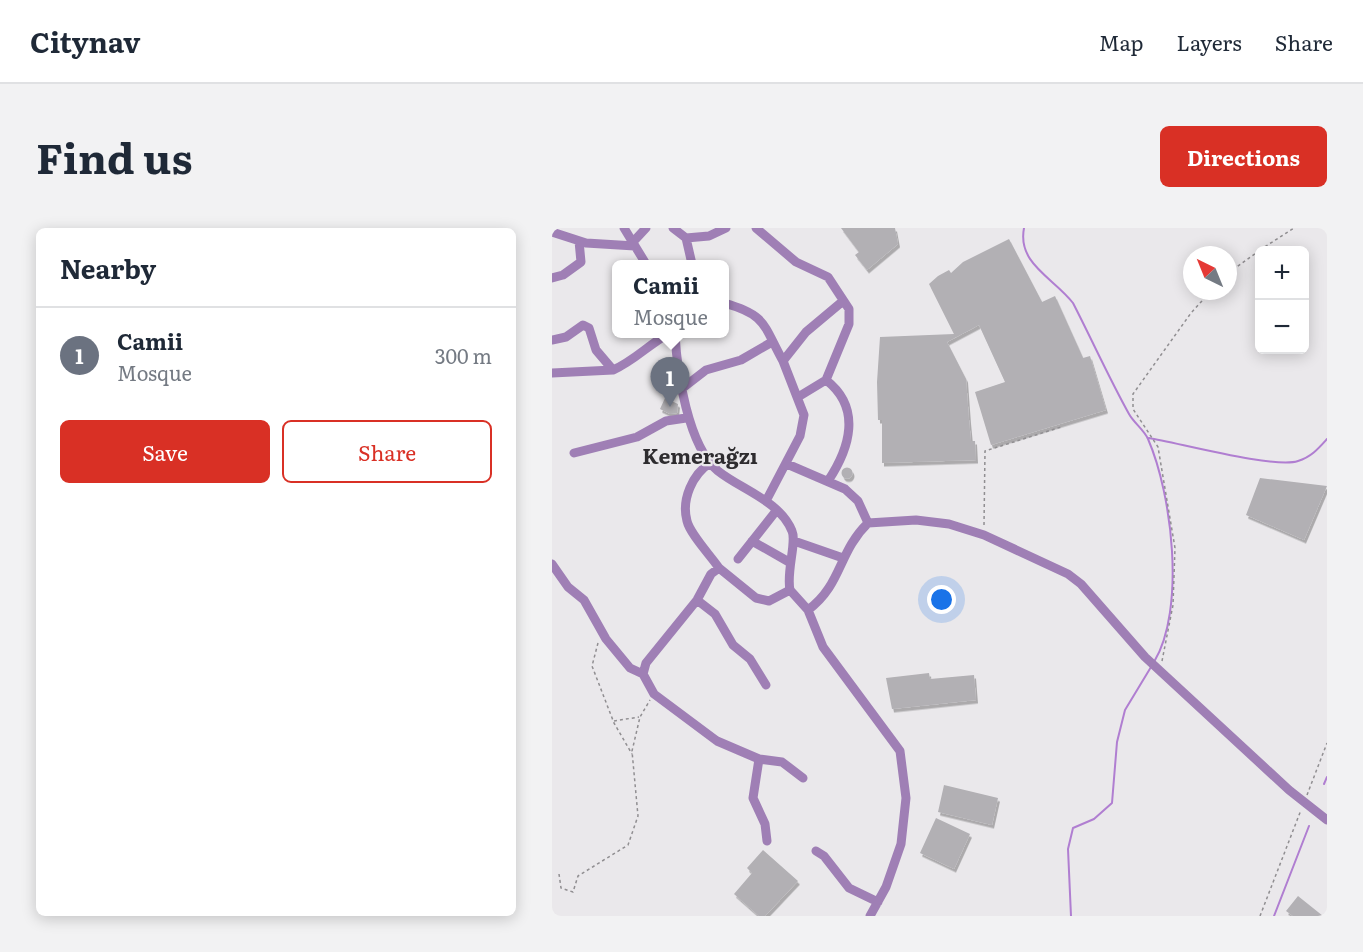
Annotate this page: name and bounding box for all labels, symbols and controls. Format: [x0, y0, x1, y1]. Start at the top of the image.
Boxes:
text: Citynav [30, 20, 140, 62]
text: Map [1099, 26, 1144, 57]
text: Layers [1177, 26, 1242, 57]
text: Share [1275, 26, 1333, 57]
text: Find us [36, 125, 193, 187]
button: Directions [1160, 126, 1327, 187]
north arrow [1183, 246, 1237, 300]
map controls [1255, 246, 1309, 354]
button: + [1255, 246, 1309, 300]
text: Nearby [60, 248, 156, 287]
popup [612, 260, 729, 338]
text: Camii [633, 268, 699, 301]
button: − [1255, 300, 1309, 354]
text: Mosque [633, 301, 708, 331]
text: Camii [117, 324, 183, 357]
text: 1 [75, 340, 84, 370]
text: 300 m [435, 340, 492, 370]
text: Mosque [117, 357, 192, 387]
pin: 1 [650, 358, 690, 407]
button: Save [60, 420, 270, 483]
button: Share [282, 420, 492, 483]
district label: Kemerağzı [642, 439, 758, 470]
your location [927, 585, 956, 614]

